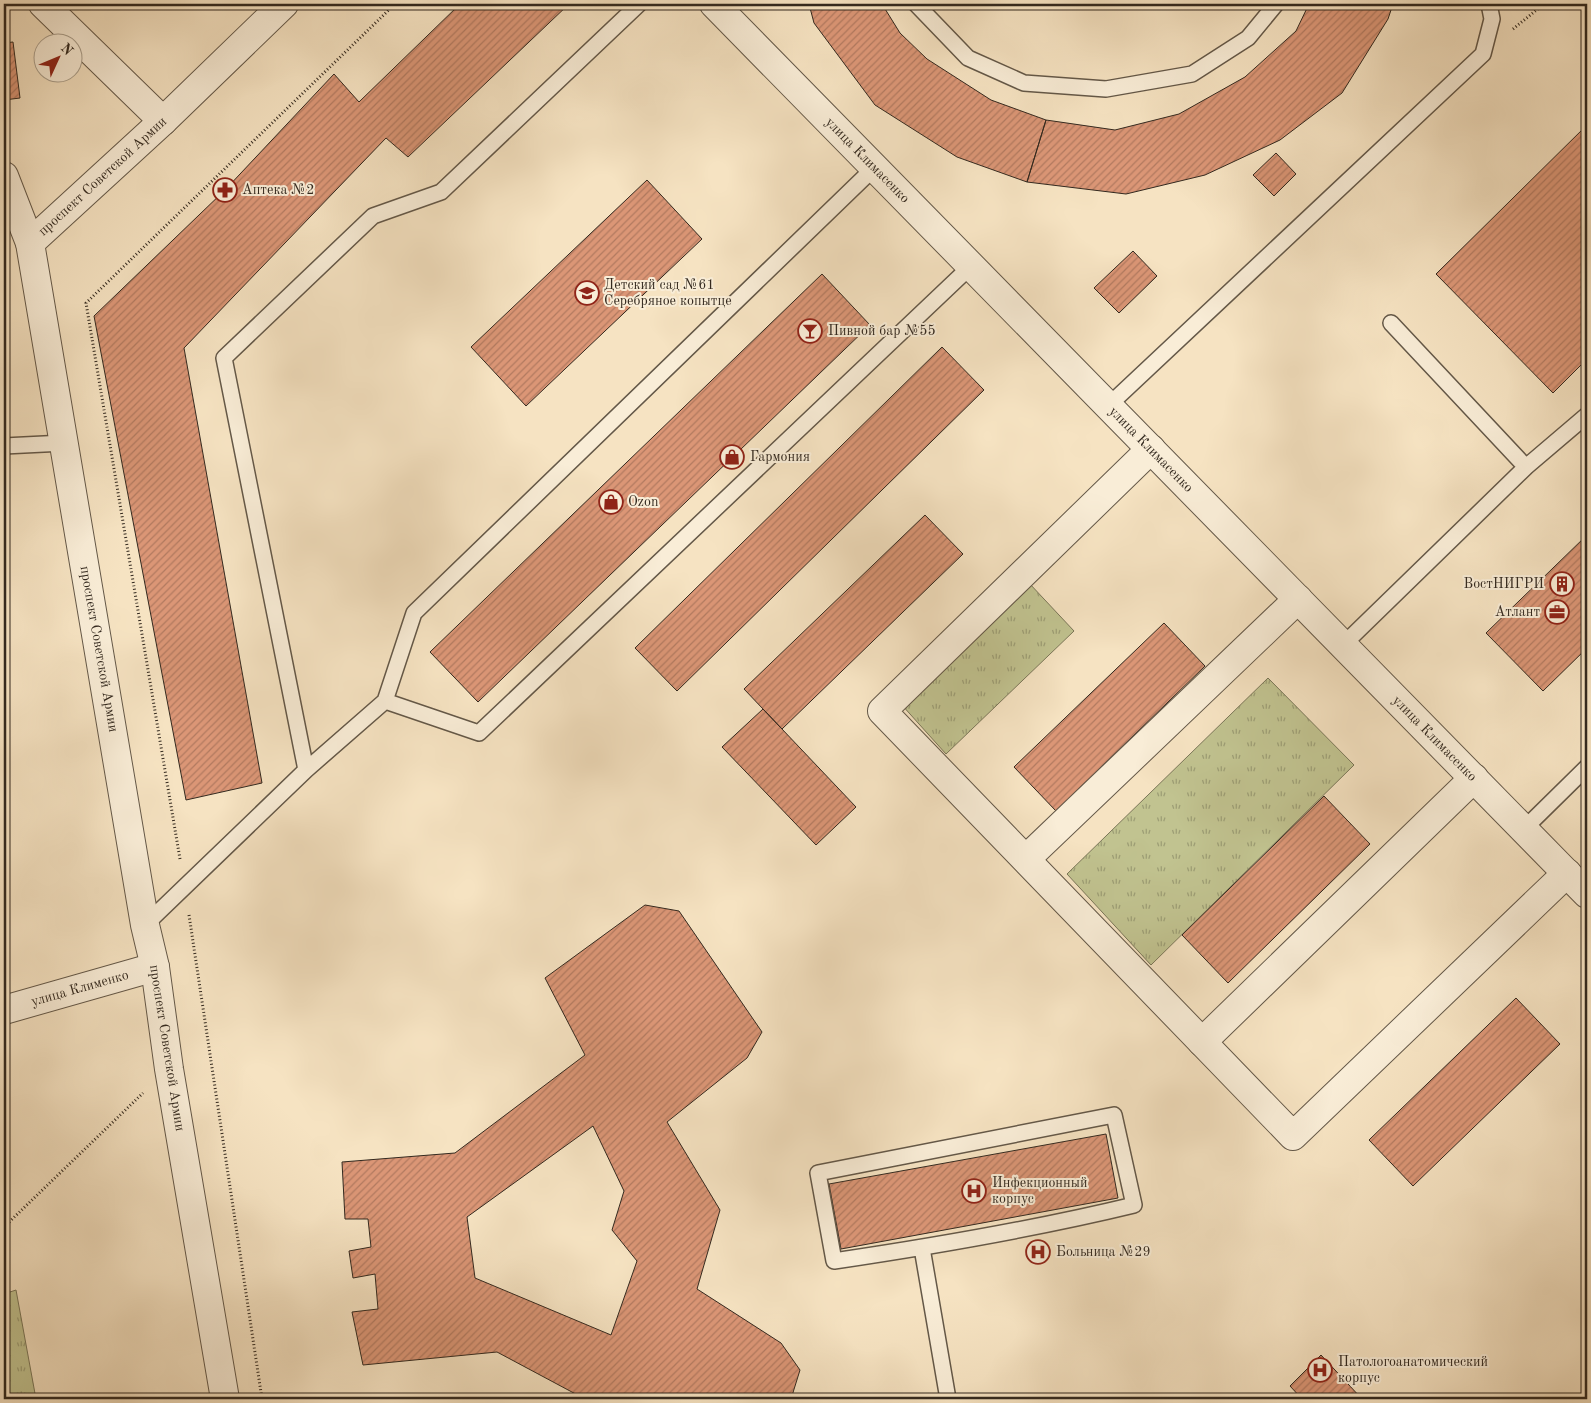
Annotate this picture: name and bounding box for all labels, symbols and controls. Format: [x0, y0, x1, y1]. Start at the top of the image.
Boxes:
north arrow [32, 32, 82, 82]
text: N [58, 41, 76, 59]
street label: проспект Советской Армии [36, 114, 169, 239]
street label: улица Климасенко [823, 115, 912, 206]
pharmacy icon: Аптека №2 [212, 177, 238, 203]
place label: Аптека №2 [242, 183, 314, 197]
place label: Детский сад №61 Серебряное копытце [604, 278, 732, 308]
school or university icon: Детский сад №61 Серебряное копытце [574, 280, 600, 306]
bar icon: Пивной бар №55 [797, 318, 823, 344]
place label: Пивной бар №55 [828, 324, 936, 338]
street label: улица Климасенко [1106, 404, 1196, 495]
shop icon: Гармония [719, 444, 745, 470]
place label: Гармония [750, 450, 810, 464]
shop icon: Ozon [598, 489, 624, 515]
place label: Ozon [628, 495, 659, 509]
street label: проспект Советской Армии [77, 565, 121, 733]
building icon: ВостНИГРИ [1549, 571, 1575, 597]
place label: ВостНИГРИ [1463, 577, 1544, 591]
office icon: Атлант [1544, 599, 1570, 625]
place label: Атлант [1495, 605, 1540, 619]
street label: улица Климасенко [1390, 693, 1479, 784]
street label: проспект Советской Армии [147, 964, 187, 1132]
street label: улица Клименко [30, 968, 130, 1009]
place label: Инфекционный корпус [992, 1176, 1087, 1206]
hospital icon: Инфекционный корпус [961, 1178, 987, 1204]
hospital icon: Больница №29 [1025, 1239, 1051, 1265]
place label: Больница №29 [1056, 1245, 1151, 1259]
place label: Патологоанатомический корпус [1338, 1355, 1488, 1385]
hospital icon: Патологоанатомический корпус [1307, 1357, 1333, 1383]

